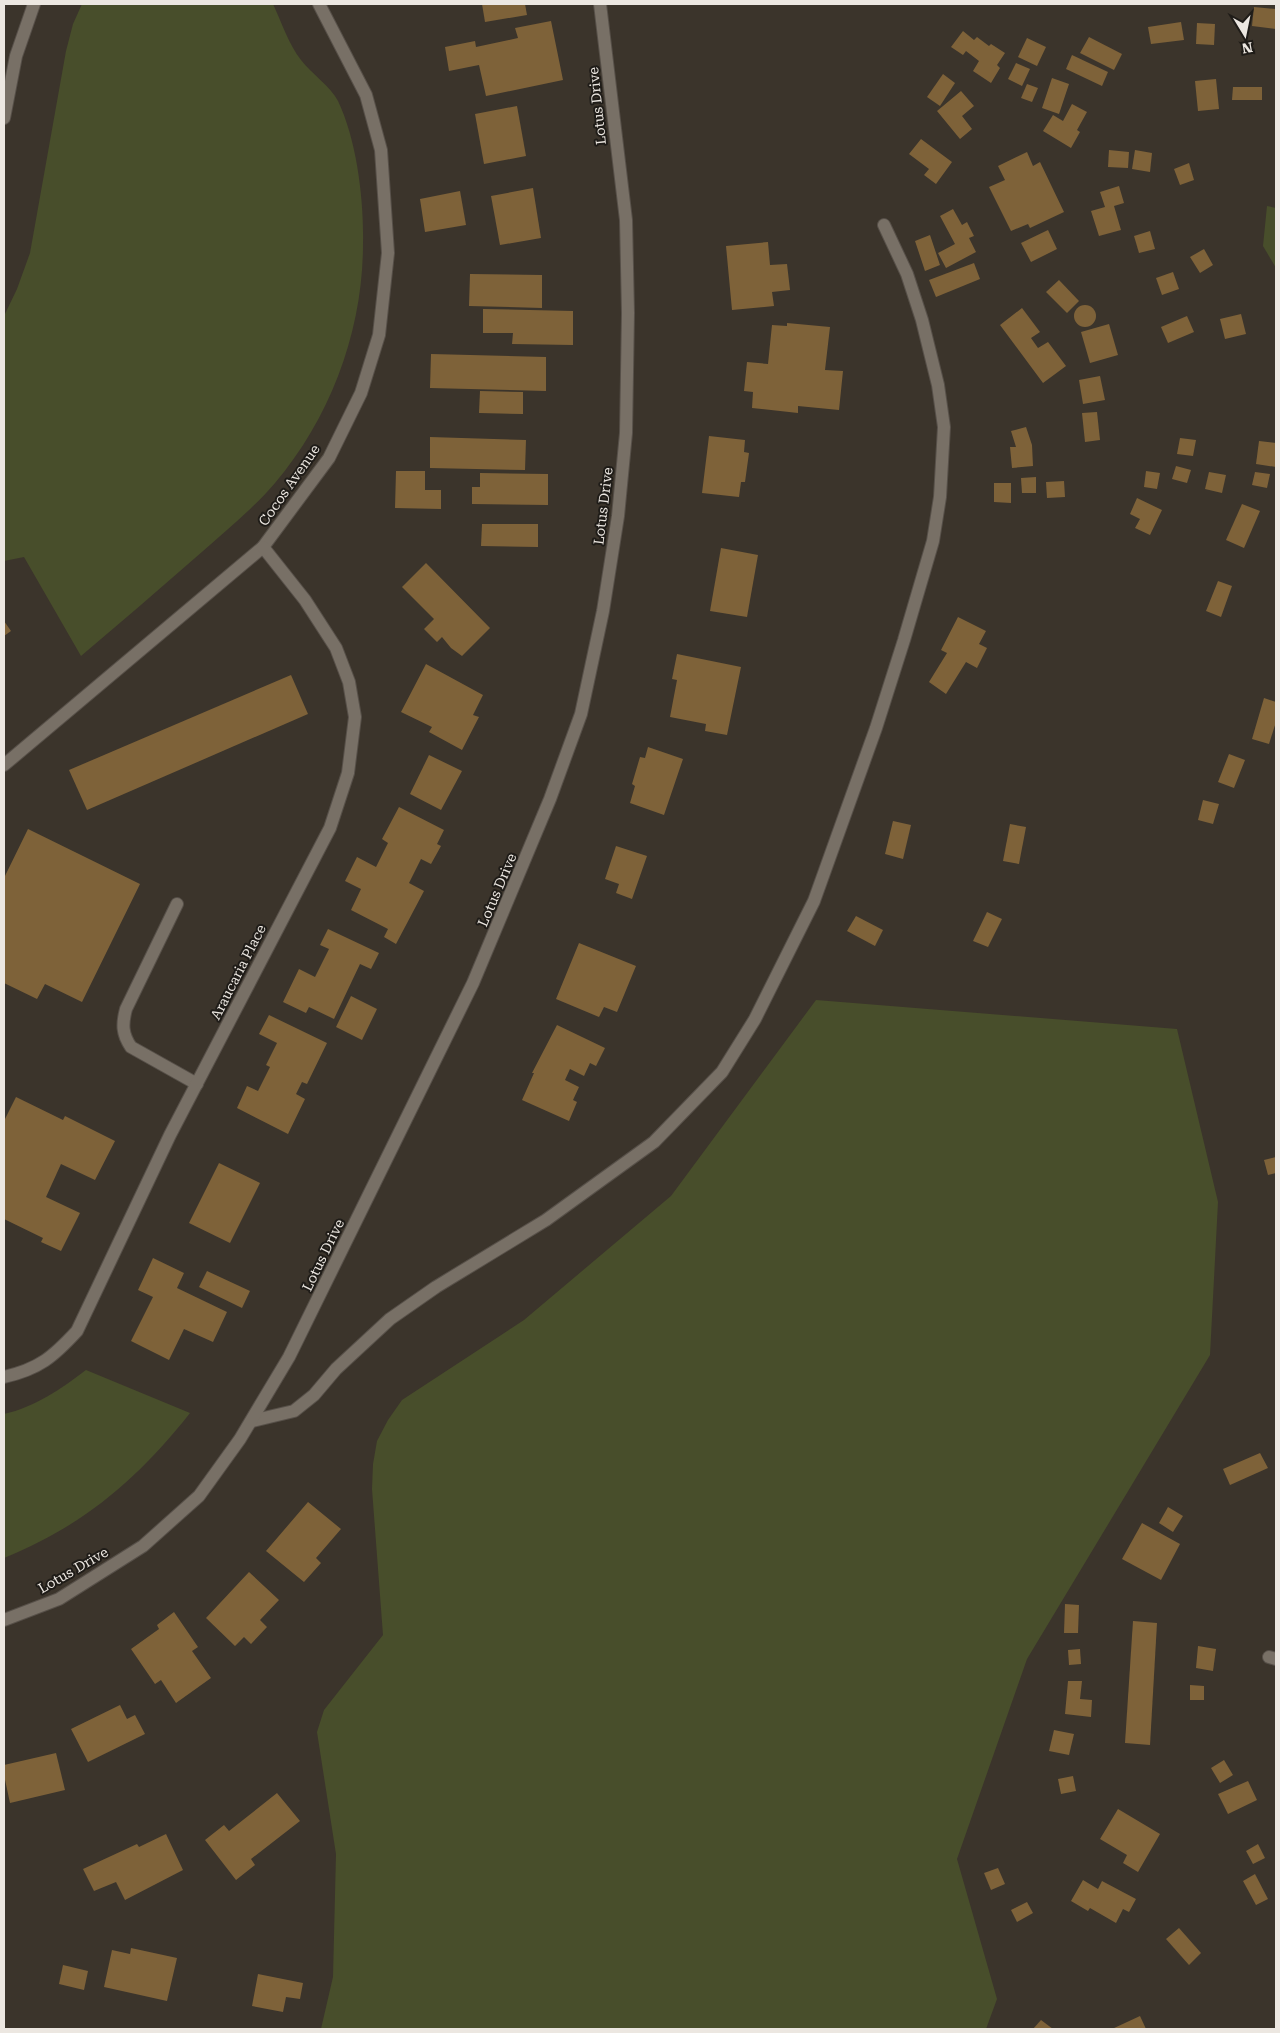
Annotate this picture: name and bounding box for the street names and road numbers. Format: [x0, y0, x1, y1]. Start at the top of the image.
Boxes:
street label: Lotus Drive [585, 66, 609, 146]
street label: Cocos Avenue [255, 441, 323, 529]
street label: Lotus Drive [590, 466, 616, 546]
street label: Lotus Drive [474, 851, 520, 929]
street label: Araucaria Place [207, 921, 269, 1022]
street label: Lotus Drive [299, 1216, 347, 1294]
street label: Lotus Drive [35, 1543, 111, 1596]

